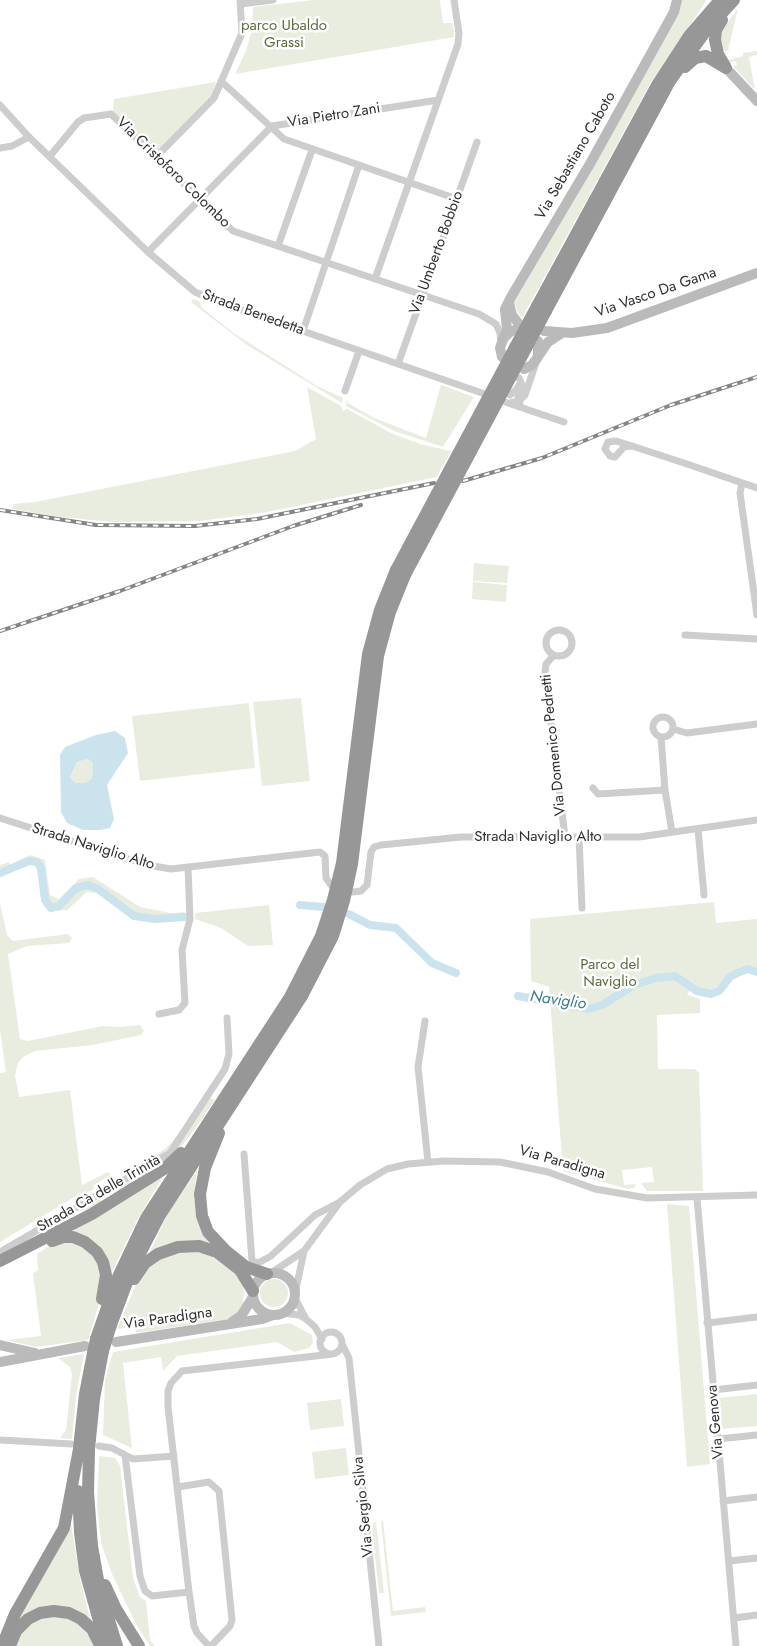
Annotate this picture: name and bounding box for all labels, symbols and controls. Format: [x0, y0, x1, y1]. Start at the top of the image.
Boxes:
park label: parco Ubaldo Grassi [241, 17, 327, 52]
street label: Via Sebastiano Caboto [532, 89, 620, 223]
street label: Via Pietro Zani [286, 100, 382, 132]
street label: Via Cristoforo Colombo [112, 114, 234, 232]
street label: Via Umberto Bobbio [406, 189, 468, 317]
street label: Via Vasco Da Gama [593, 264, 719, 322]
street label: Strada Benedetta [200, 286, 306, 340]
street label: Via Domenico Pedretti [538, 673, 570, 817]
street label: Strada Naviglio Alto [29, 820, 157, 874]
street label: Strada Naviglio Alto [474, 828, 602, 846]
park label: Parco del Naviglio [580, 956, 640, 991]
water label: Naviglio [529, 988, 587, 1014]
street label: Via Paradigna [517, 1142, 607, 1184]
street label: Strada Cà delle Trinità [34, 1151, 164, 1237]
street label: Via Paradigna [123, 1304, 213, 1334]
street label: Via Genova [704, 1384, 728, 1460]
street label: Via Sergio Silva [350, 1456, 378, 1558]

